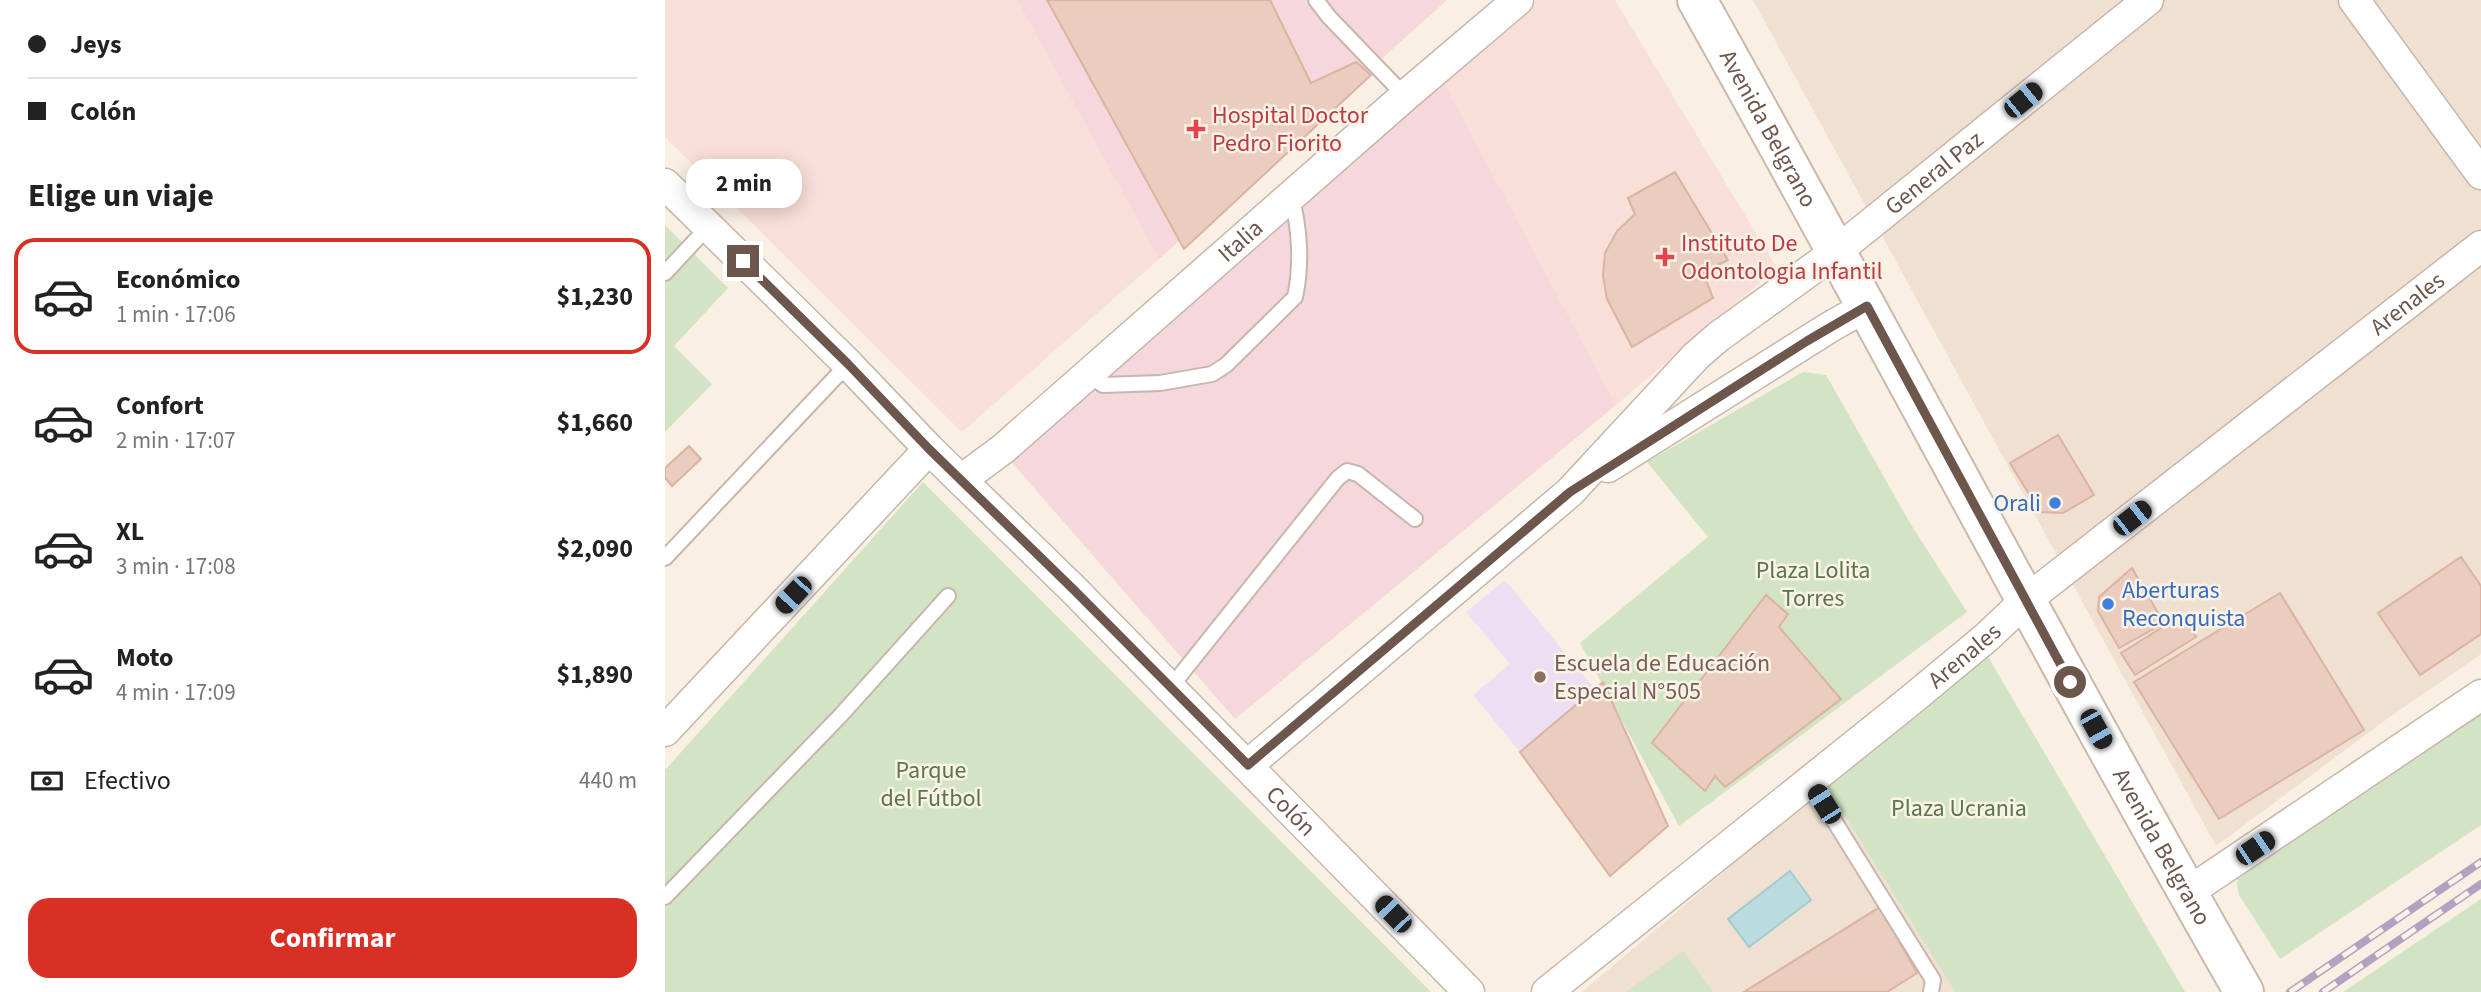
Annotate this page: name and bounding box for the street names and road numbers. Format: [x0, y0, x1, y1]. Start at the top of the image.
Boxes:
street label: Avenida Belgrano [1710, 43, 1826, 214]
street label: General Paz [1878, 123, 1991, 224]
street label: Italia [1210, 211, 1271, 271]
street label: Arenales [2363, 264, 2452, 344]
street label: Arenales [1920, 615, 2009, 697]
street label: Avenida Belgrano [2103, 762, 2220, 932]
street label: Colón [1257, 778, 1324, 845]

